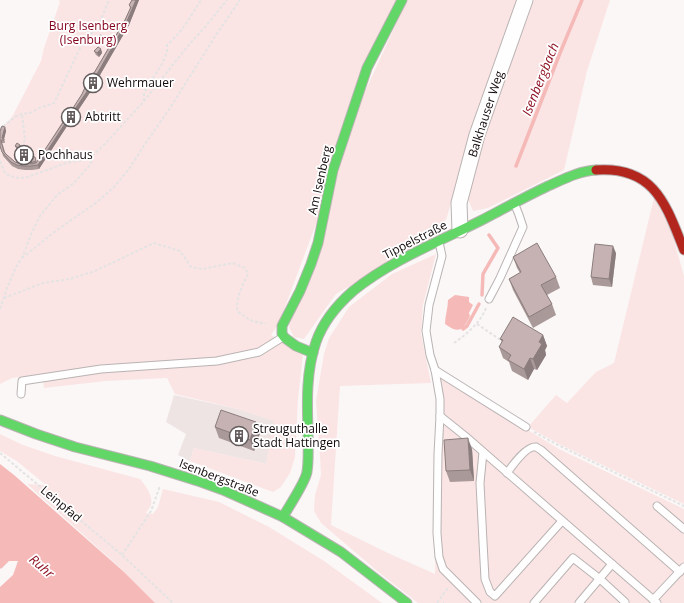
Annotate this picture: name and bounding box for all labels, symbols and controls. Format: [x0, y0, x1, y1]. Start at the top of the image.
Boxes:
park label: Burg Isenberg (Isenburg) [49, 17, 128, 48]
water label: Isenbergbach [517, 40, 563, 118]
street label: Balkhauser Weg [464, 68, 508, 159]
building icon: Wehrmauer [82, 72, 104, 94]
place label: Wehrmauer [107, 74, 174, 91]
building icon: Abtritt [60, 106, 82, 128]
place label: Abtritt [85, 108, 121, 125]
street label: Am Isenberg [303, 143, 336, 216]
building icon: Pochhaus [13, 144, 35, 166]
place label: Pochhaus [38, 146, 93, 163]
street label: Tippelstraße [380, 216, 450, 263]
place label: Streuguthalle Stadt Hattingen [253, 420, 340, 451]
building icon: Streuguthalle Stadt Hattingen [228, 425, 250, 447]
street label: Isenbergstraße [177, 454, 262, 501]
street label: Leinpfad [37, 481, 85, 526]
water label: Ruhr [26, 550, 59, 582]

